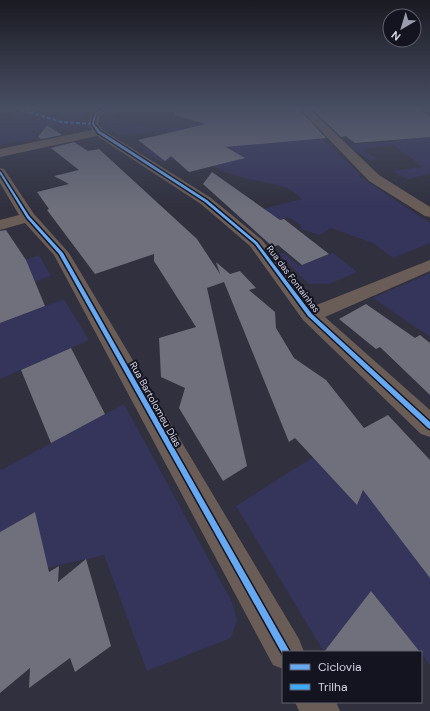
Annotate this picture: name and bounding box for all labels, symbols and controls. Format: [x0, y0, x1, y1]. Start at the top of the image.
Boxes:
north arrow [382, 8, 422, 48]
text: N [388, 28, 403, 44]
street label: Rua das Fontainhas [264, 243, 322, 315]
street label: Rua Bartolomeu Dias [127, 359, 184, 449]
legend [282, 651, 422, 703]
text: Ciclovia [318, 659, 362, 675]
text: Trilha [318, 679, 347, 695]

